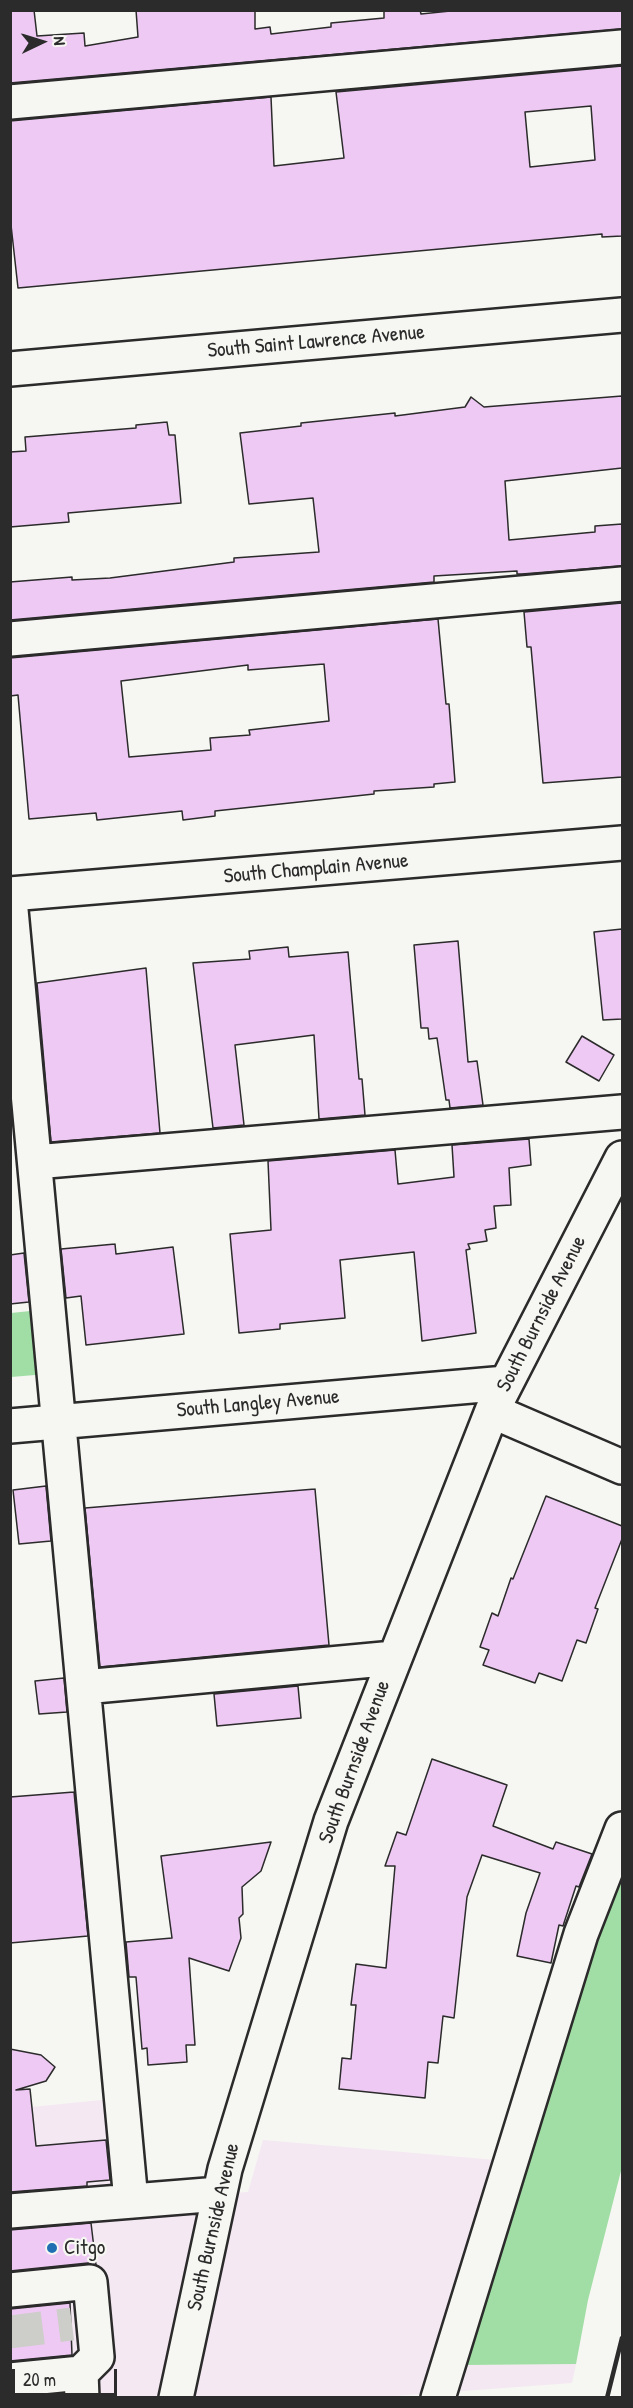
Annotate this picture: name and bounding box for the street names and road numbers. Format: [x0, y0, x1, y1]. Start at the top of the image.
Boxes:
street label: South Saint Lawrence Avenue [206, 320, 426, 364]
street label: South Champlain Avenue [223, 848, 409, 890]
street label: South Burnside Avenue [492, 1232, 592, 1396]
street label: South Langley Avenue [176, 1384, 340, 1424]
street label: South Burnside Avenue [314, 1677, 396, 1847]
street label: South Burnside Avenue [182, 2141, 246, 2313]

